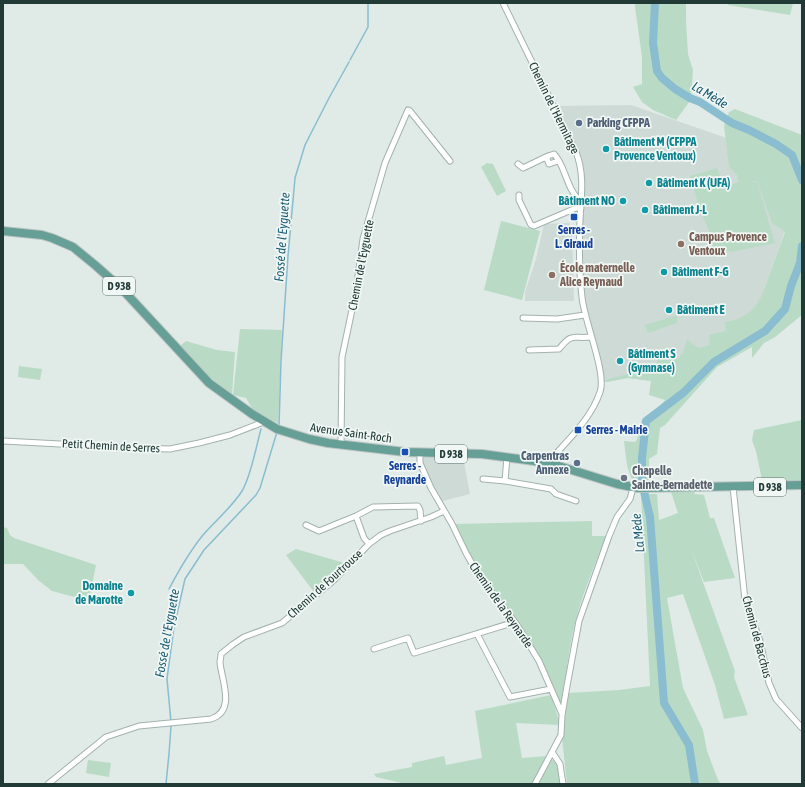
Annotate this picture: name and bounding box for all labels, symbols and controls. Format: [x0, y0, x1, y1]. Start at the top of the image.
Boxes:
street label: Chemin de l'Hermitage [526, 60, 582, 156]
water label: La Mède [689, 78, 731, 112]
place label: Parking CFPPA [587, 116, 650, 130]
marker: Parking CFPPA [574, 118, 584, 128]
place label: Bâtiment M (CFPPA Provence Ventoux) [614, 135, 697, 163]
marker: Bâtiment M (CFPPA Provence Ventoux) [601, 144, 611, 154]
place label: Bâtiment K (UFA) [657, 176, 730, 190]
marker: Bâtiment K (UFA) [644, 178, 654, 188]
water label: Fossé de l'Eyguette [271, 192, 293, 282]
place label: Bâtiment NO [558, 194, 615, 208]
marker: Bâtiment NO [618, 196, 628, 206]
place label: Bâtiment J-L [653, 203, 707, 217]
marker: Bâtiment J-L [640, 205, 650, 215]
marker: Serres - L. Giraud [569, 212, 579, 222]
street label: Chemin de l'Eyguette [345, 218, 377, 312]
place label: Serres - L. Giraud [555, 223, 593, 251]
place label: Campus Provence Ventoux [688, 230, 767, 258]
marker: Campus Provence Ventoux [676, 239, 686, 249]
place label: École maternelle Alice Reynaud [559, 260, 635, 289]
place label: Bâtiment F-G [672, 265, 729, 279]
marker: Bâtiment F-G [659, 267, 669, 277]
marker: École maternelle Alice Reynaud [547, 270, 557, 280]
road number: D 938 [103, 277, 135, 295]
place label: Bâtiment E [677, 303, 725, 317]
marker: Bâtiment E [664, 305, 674, 315]
place label: Bâtiment S (Gymnase) [628, 347, 676, 375]
marker: Bâtiment S (Gymnase) [615, 356, 625, 366]
street label: Avenue Saint-Roch [309, 420, 393, 446]
place label: Serres - Mairie [586, 423, 648, 437]
marker: Serres - Mairie [573, 425, 583, 435]
street label: Petit Chemin de Serres [62, 436, 160, 456]
road number: D 938 [435, 445, 467, 463]
marker: Serres - Reynarde [400, 447, 410, 457]
place label: Carpentras Annexe [521, 449, 570, 477]
marker: Carpentras Annexe [572, 458, 582, 468]
place label: Serres - Reynarde [384, 459, 427, 487]
place label: Chapelle Sainte-Bernadette [632, 464, 713, 492]
marker: Chapelle Sainte-Bernadette [619, 473, 629, 483]
road number: D 938 [754, 478, 786, 496]
water label: La Mède [628, 513, 648, 553]
street label: Chemin de Fourtrouse [285, 547, 365, 621]
street label: Chemin de la Reynarde [466, 560, 536, 650]
place label: Domaine de Marotte [75, 579, 124, 607]
water label: Fossé de l'Eyguette [152, 587, 182, 678]
marker: Domaine de Marotte [126, 588, 136, 598]
street label: Chemin de Bacchus [739, 594, 775, 680]

